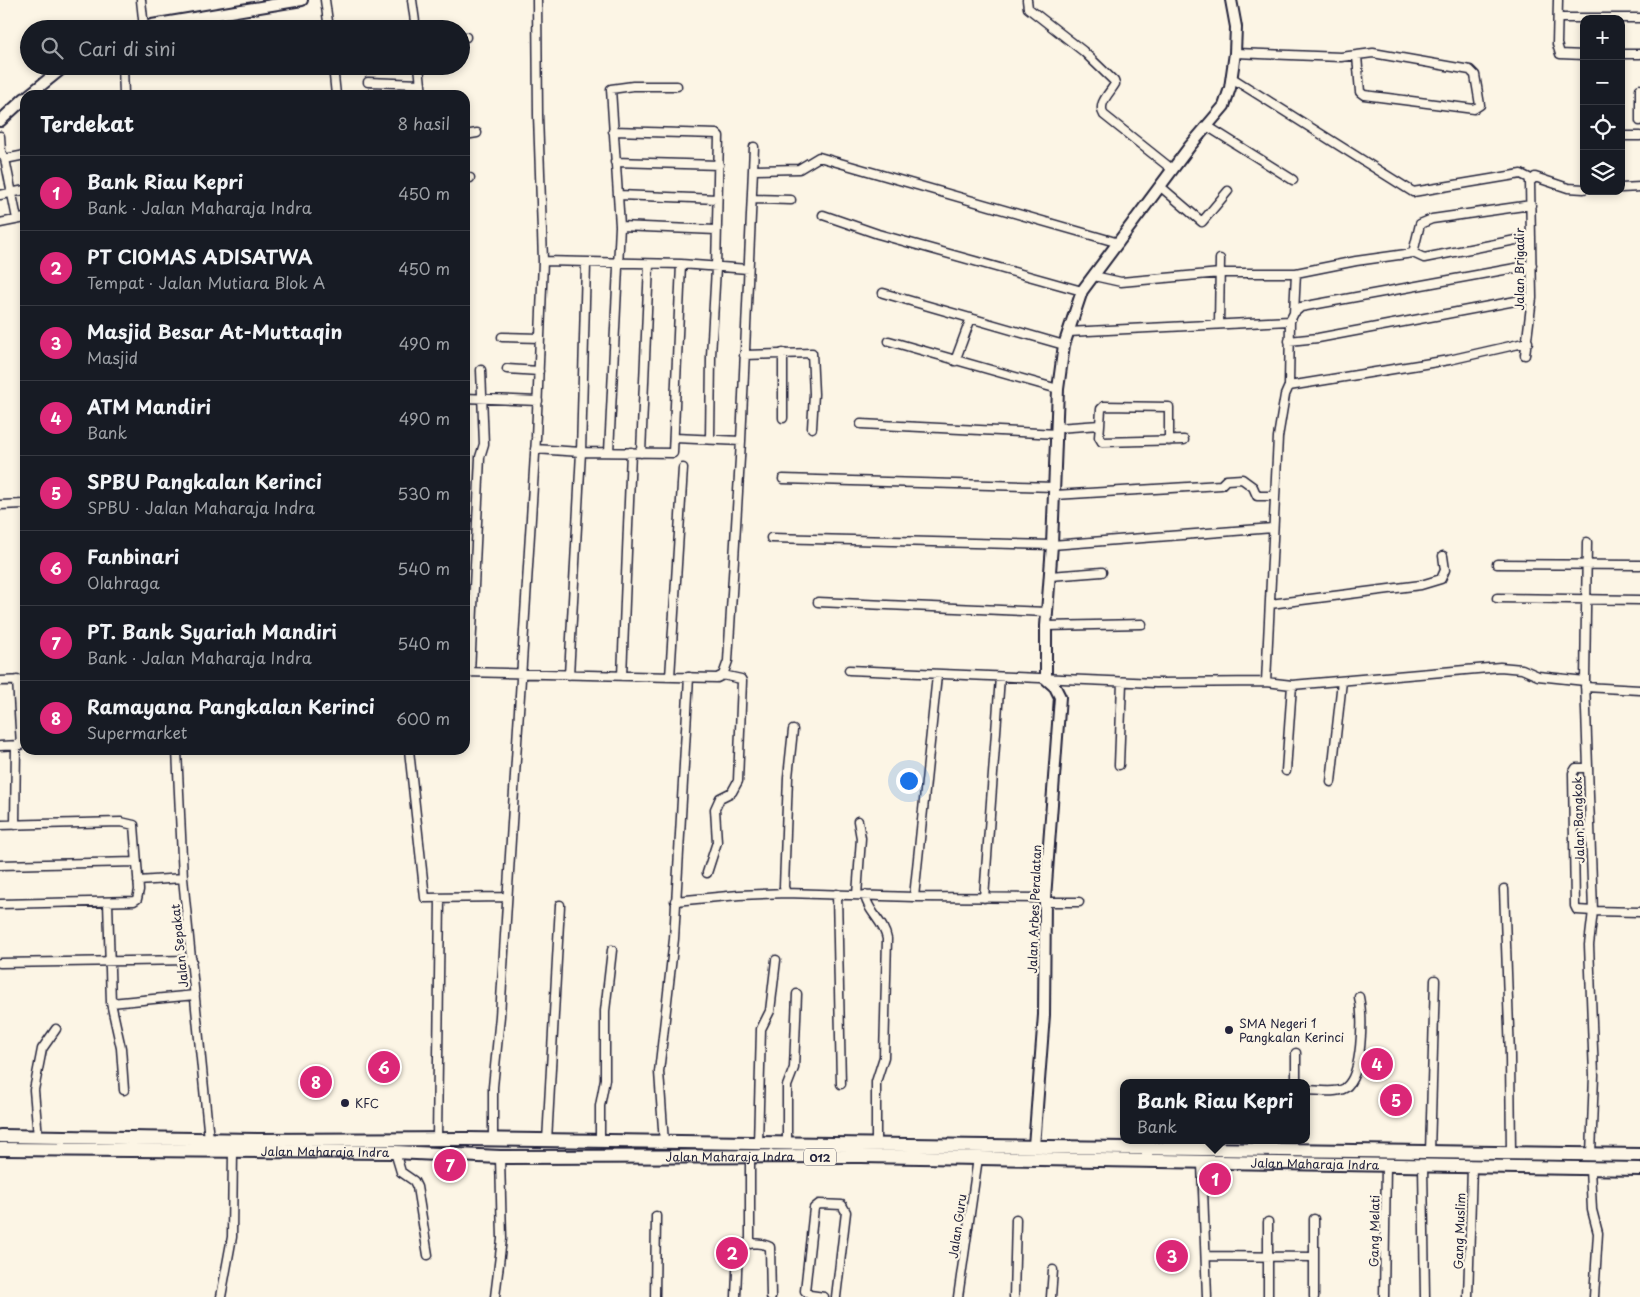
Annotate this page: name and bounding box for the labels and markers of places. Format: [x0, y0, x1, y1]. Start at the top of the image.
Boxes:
place label: SMA Negeri 1 Pangkalan Kerinci [1239, 1014, 1344, 1046]
marker: SMA Negeri 1 Pangkalan Kerinci [1223, 1024, 1235, 1036]
pin: 4 [1361, 1045, 1393, 1083]
pin: 6 [368, 1048, 400, 1086]
pin: 8 [300, 1063, 332, 1101]
pin: 5 [1380, 1081, 1412, 1119]
place label: KFC [355, 1094, 379, 1112]
marker: KFC [339, 1097, 351, 1109]
pin: 7 [434, 1146, 466, 1184]
pin: 1 [1199, 1160, 1231, 1198]
pin: 2 [716, 1234, 748, 1272]
pin: 3 [1156, 1237, 1188, 1275]

